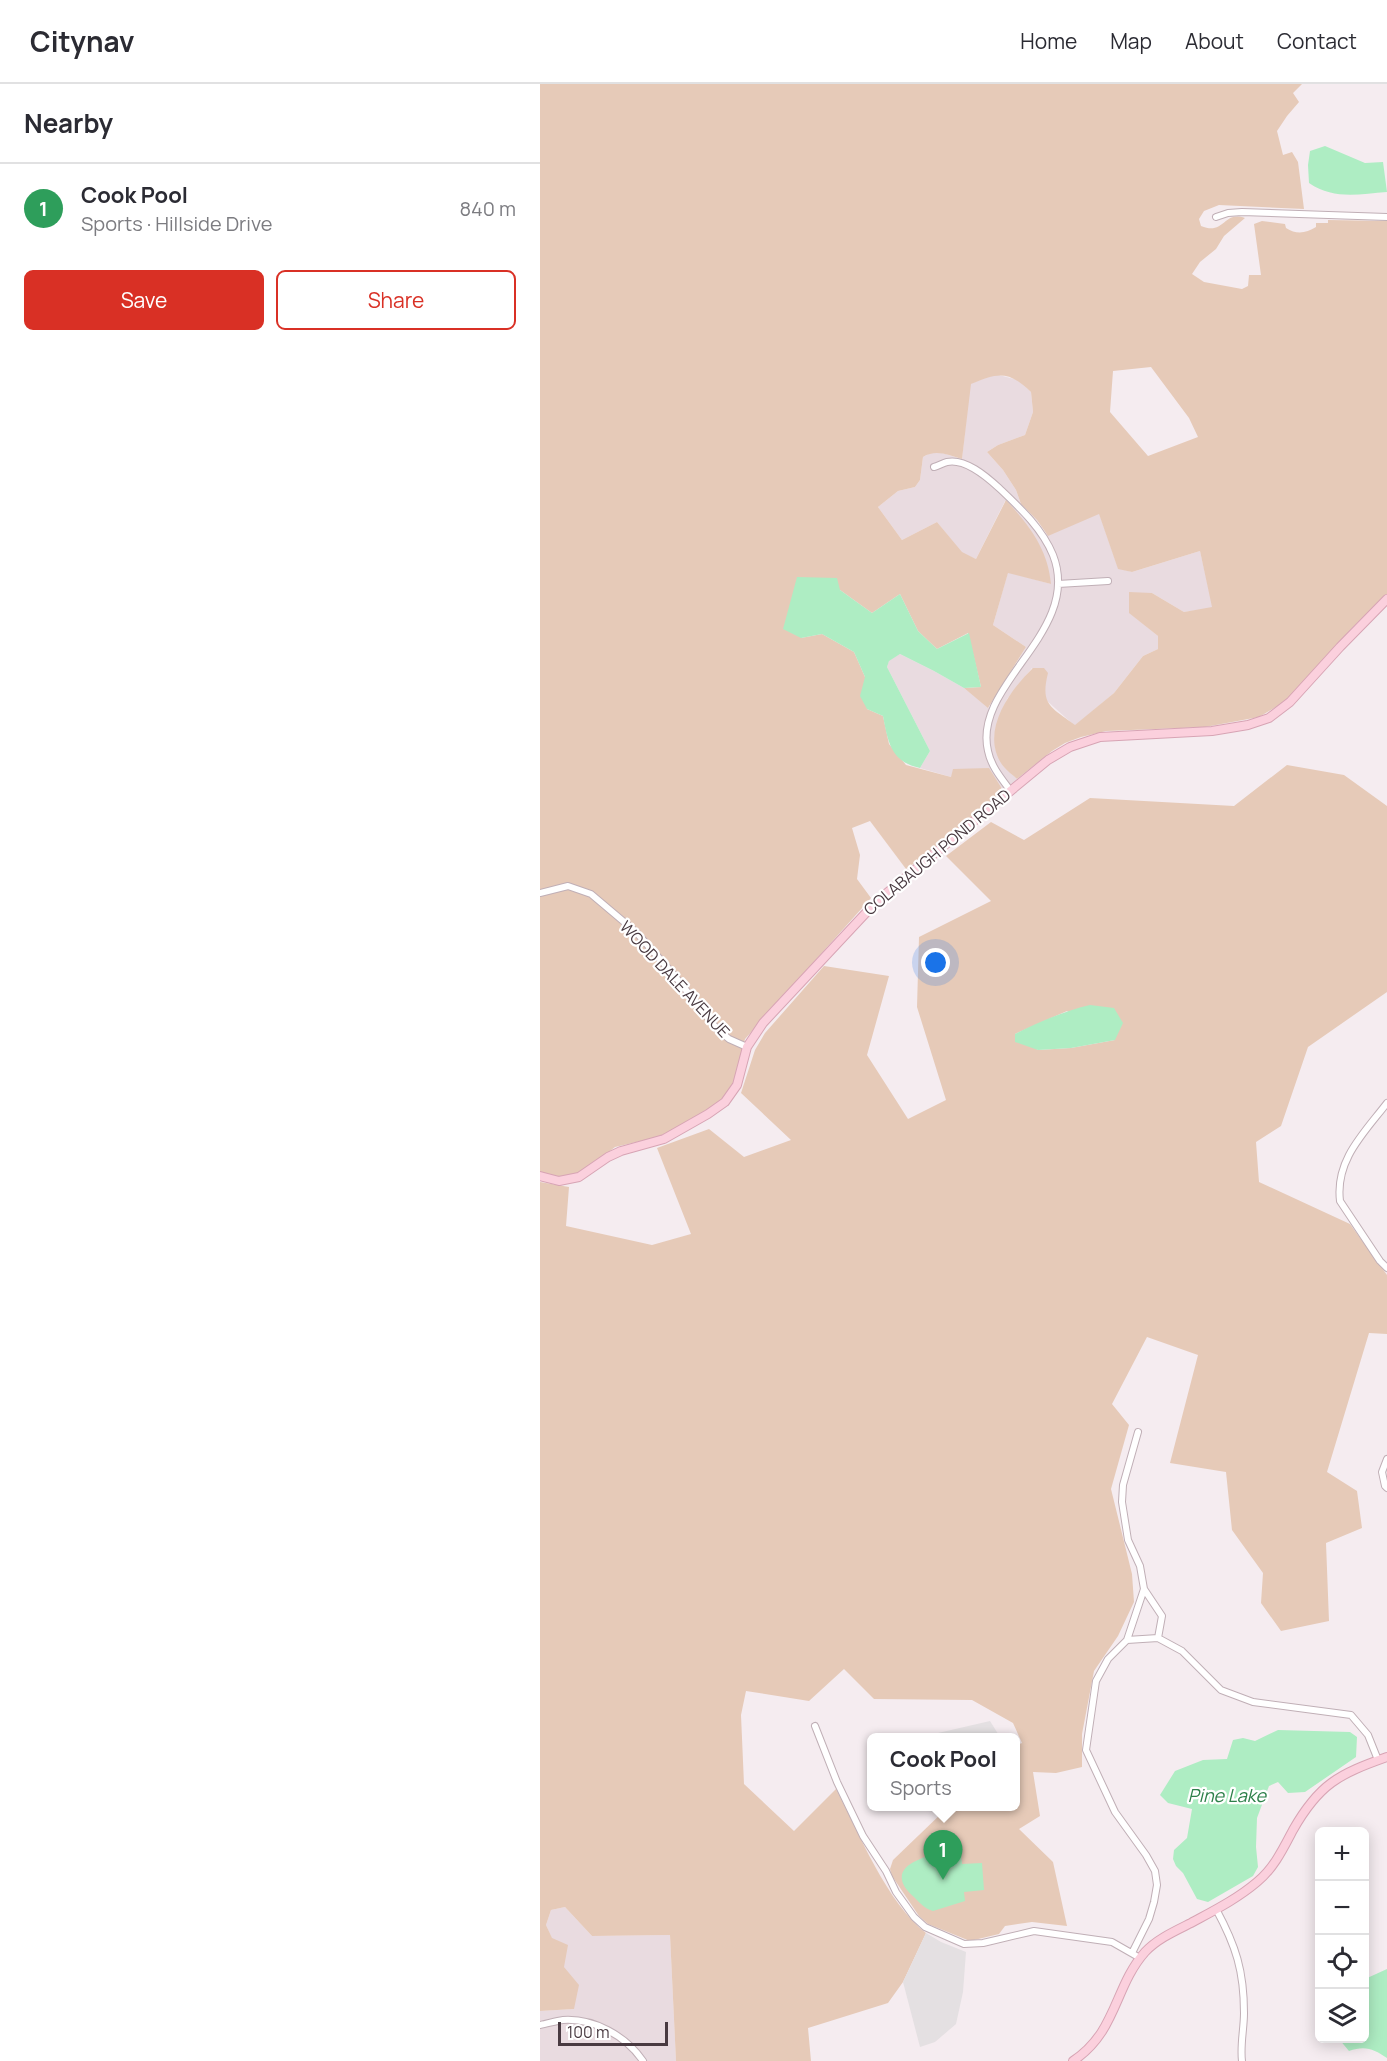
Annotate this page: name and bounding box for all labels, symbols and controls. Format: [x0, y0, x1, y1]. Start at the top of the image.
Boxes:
text: Citynav [30, 22, 134, 60]
text: Home [1020, 27, 1077, 55]
text: Map [1110, 27, 1152, 55]
text: About [1185, 27, 1244, 55]
text: Contact [1277, 27, 1357, 55]
text: Nearby [24, 105, 113, 141]
text: Cook Pool [81, 180, 188, 210]
text: 1 [39, 195, 48, 222]
text: 840 m [459, 195, 516, 222]
text: Sports · Hillside Drive [81, 210, 272, 237]
button: Save [24, 270, 264, 330]
button: Share [276, 270, 516, 330]
street label: COLABAUGH POND ROAD [859, 784, 1015, 920]
street label: WOOD DALE AVENUE [615, 916, 735, 1042]
your location [921, 948, 950, 977]
popup [867, 1733, 1020, 1811]
text: Cook Pool [890, 1744, 997, 1774]
text: Sports [890, 1774, 952, 1801]
water label: Pine Lake [1188, 1783, 1268, 1807]
map controls [1315, 1827, 1369, 2043]
button: + [1315, 1827, 1369, 1881]
pin: 1 [924, 1830, 962, 1880]
button: − [1315, 1881, 1369, 1935]
button: locate [1315, 1935, 1369, 1989]
button: layers [1315, 1989, 1369, 2043]
scale bar [558, 2019, 668, 2046]
text: 100 m [567, 2021, 610, 2043]

